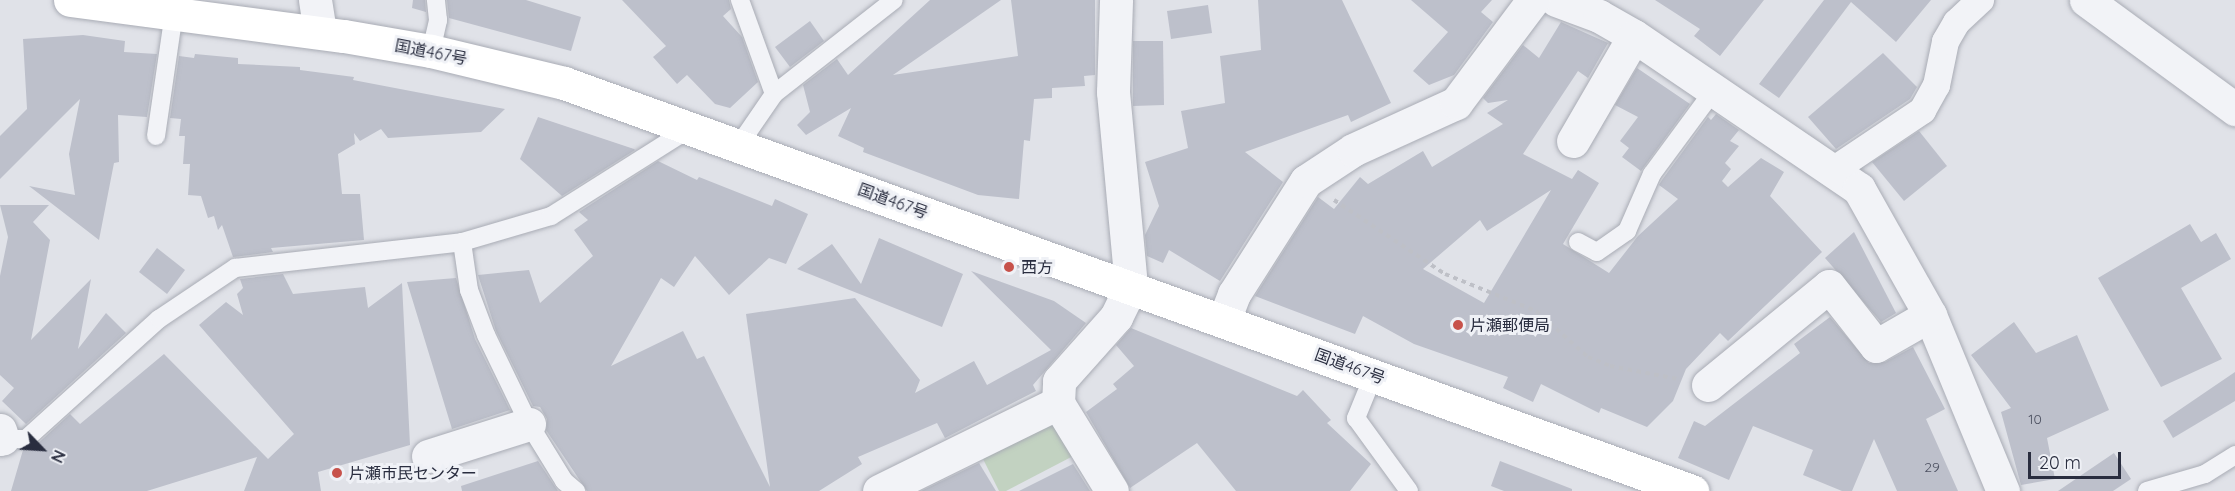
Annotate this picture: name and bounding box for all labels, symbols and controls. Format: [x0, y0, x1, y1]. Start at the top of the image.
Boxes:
street label: 国道467号 [393, 36, 469, 68]
street label: 国道467号 [855, 179, 931, 223]
place label: 西方 [1021, 257, 1053, 277]
marker: 西方 [1002, 260, 1016, 274]
place label: 片瀬郵便局 [1470, 315, 1550, 335]
marker: 片瀬郵便局 [1451, 318, 1465, 332]
street label: 国道467号 [1312, 344, 1388, 388]
house number: 10 [2028, 411, 2042, 427]
north arrow [12, 419, 72, 479]
scale bar [2031, 440, 2124, 478]
text: N [47, 447, 70, 466]
text: 20 m [2039, 451, 2081, 474]
house number: 29 [1924, 459, 1940, 475]
place label: 片瀬市民センター [349, 463, 477, 483]
marker: 片瀬市民センター [330, 466, 344, 480]

